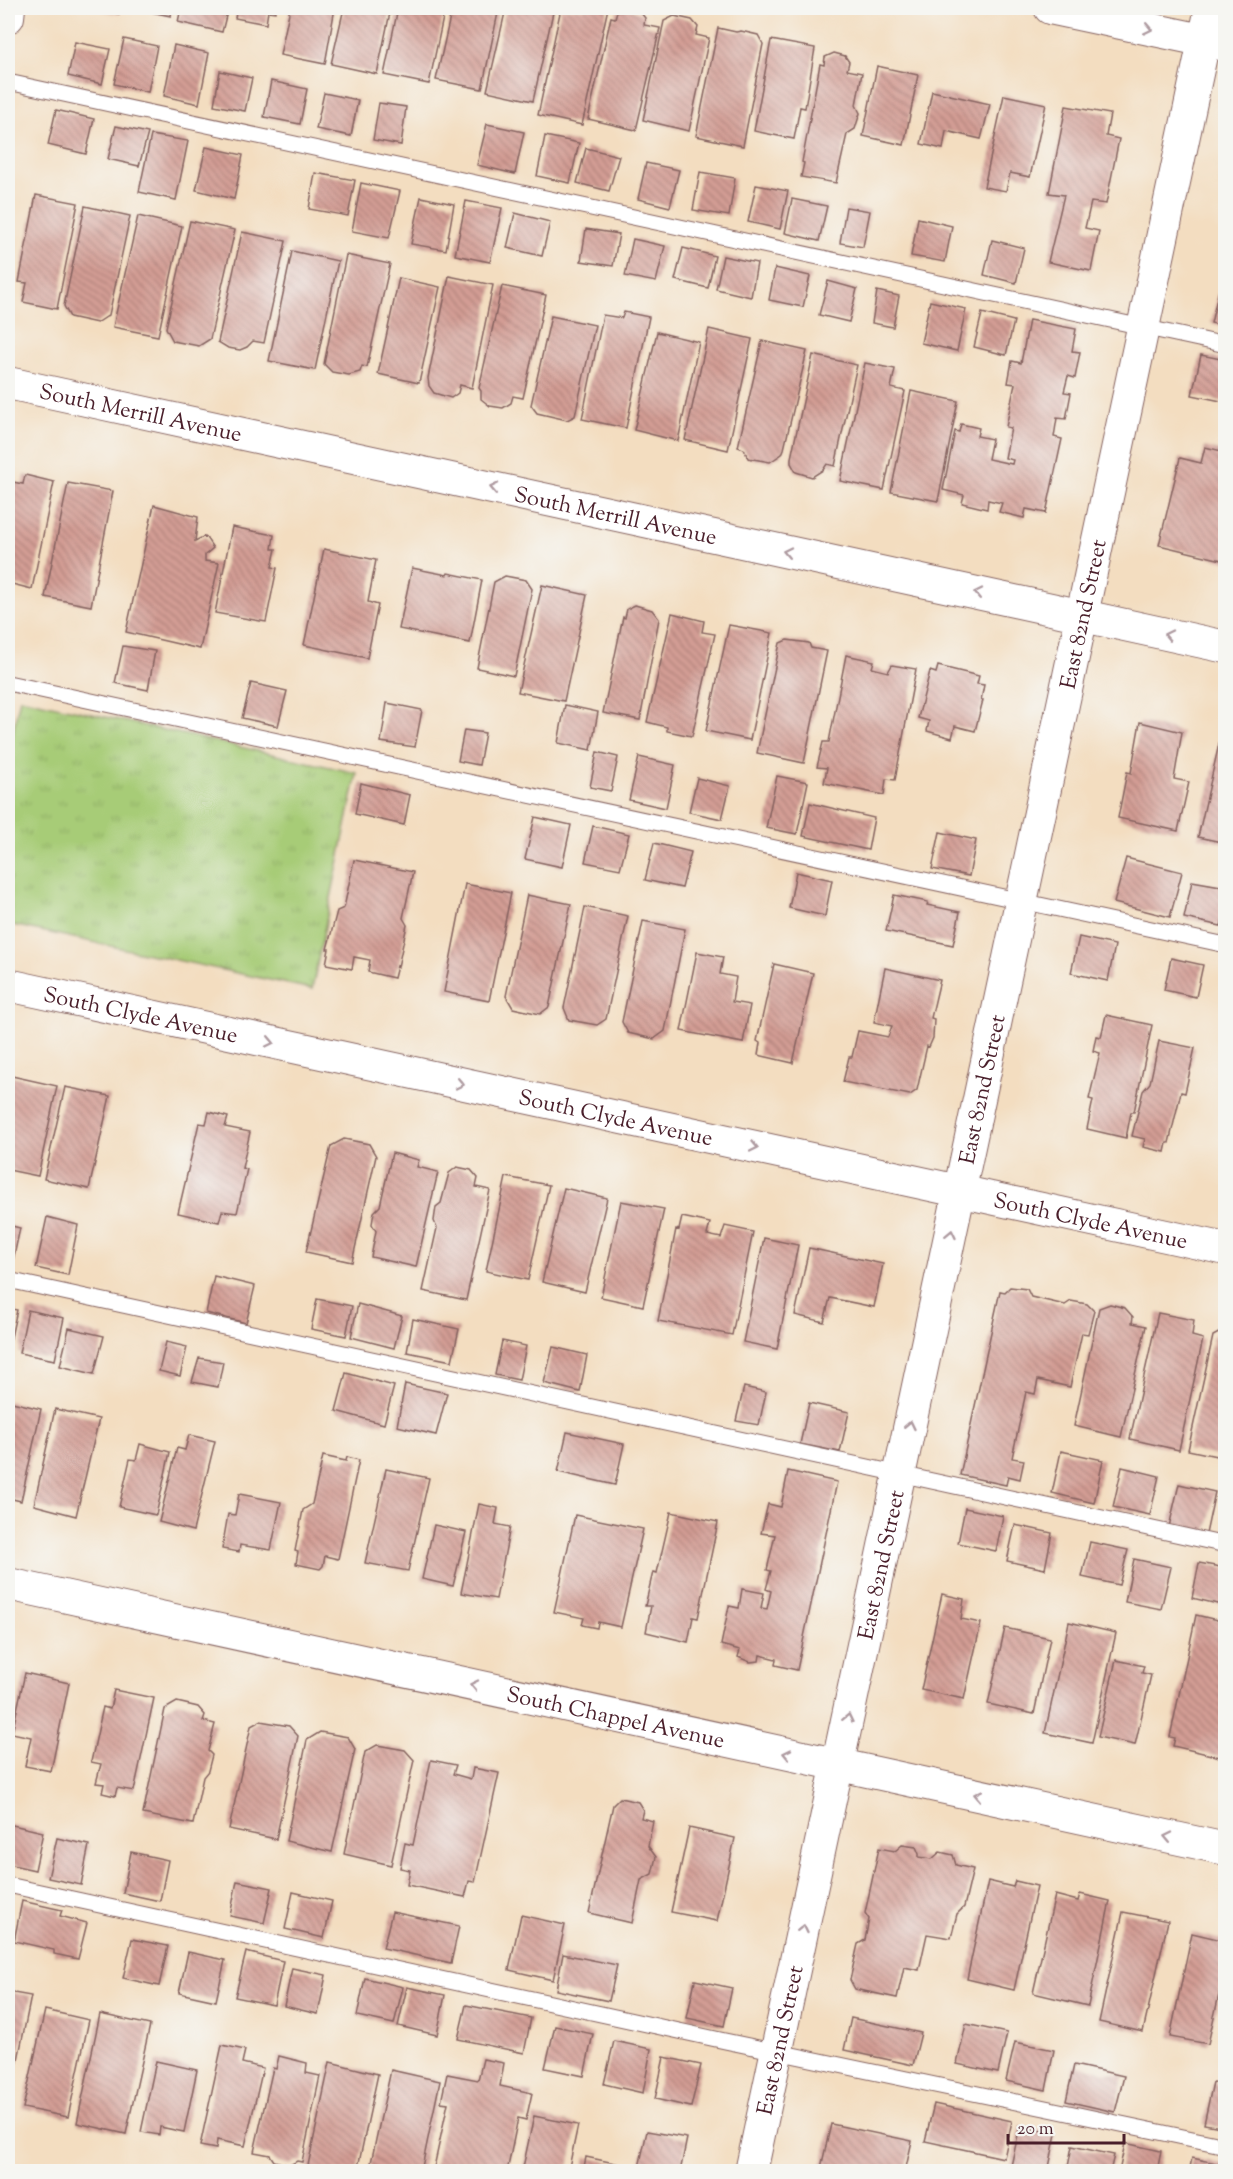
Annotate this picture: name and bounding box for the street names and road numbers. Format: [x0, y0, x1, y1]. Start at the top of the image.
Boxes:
street label: South Merrill Avenue [36, 377, 245, 452]
street label: South Merrill Avenue [511, 480, 720, 555]
street label: East 82nd Street [1054, 536, 1117, 692]
street label: South Clyde Avenue [40, 980, 240, 1053]
street label: East 82nd Street [953, 1012, 1016, 1168]
street label: South Clyde Avenue [515, 1083, 715, 1156]
street label: South Clyde Avenue [990, 1186, 1190, 1259]
street label: East 82nd Street [852, 1487, 915, 1643]
street label: South Chappel Avenue [503, 1680, 727, 1758]
street label: East 82nd Street [751, 1962, 814, 2118]

